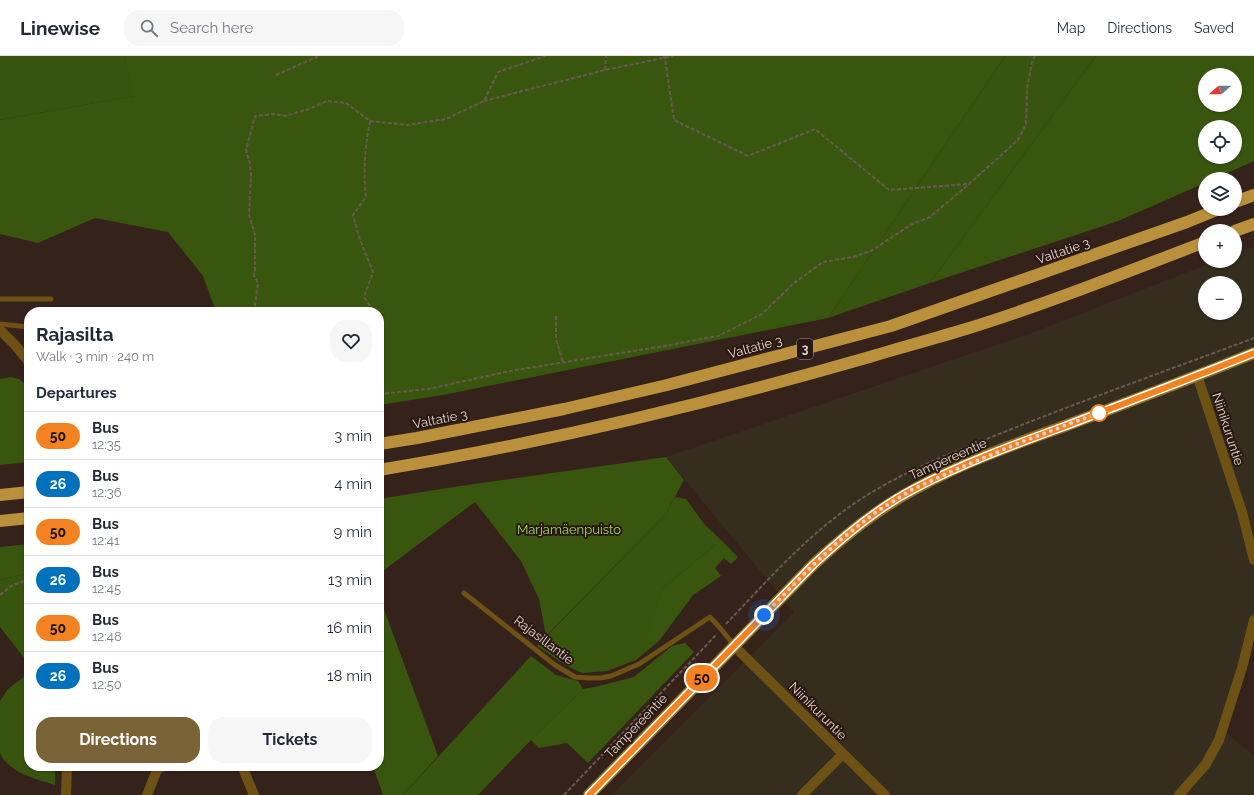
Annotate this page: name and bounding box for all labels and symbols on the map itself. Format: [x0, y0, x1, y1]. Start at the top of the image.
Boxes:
north arrow [1198, 68, 1242, 112]
street label: Valtatie 3 [1034, 235, 1092, 267]
street label: Valtatie 3 [726, 333, 784, 361]
road number: 3 [797, 339, 813, 359]
street label: Niinikuruntie [1209, 391, 1247, 467]
unlabelled marker [1090, 404, 1108, 422]
street label: Valtatie 3 [411, 406, 469, 432]
street label: Tampereentie [907, 435, 989, 483]
park label: Marjamäenpuisto [517, 522, 621, 537]
your location [754, 605, 774, 625]
street label: Rajasillantie [511, 613, 577, 668]
line badge: 50 [684, 665, 720, 691]
street label: Niinikuruntie [786, 679, 850, 743]
street label: Tampereentie [602, 691, 671, 761]

